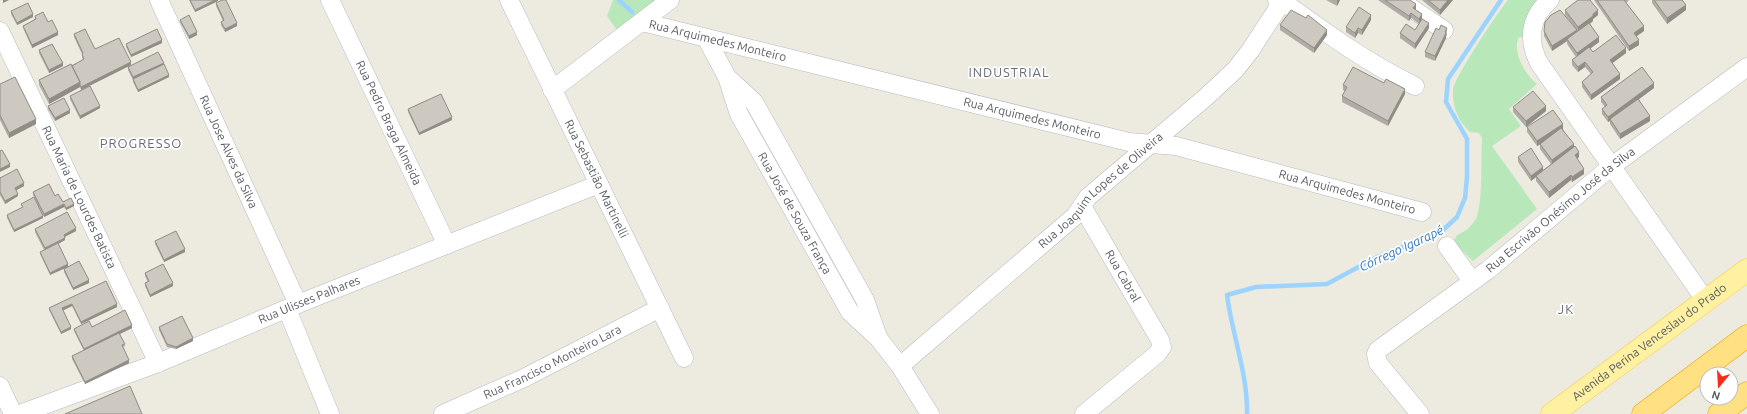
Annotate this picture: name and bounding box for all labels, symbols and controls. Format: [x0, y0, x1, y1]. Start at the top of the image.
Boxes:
street label: Rua Arquimedes Monteiro [648, 17, 788, 63]
street label: Rua Pedro Braga Almeida [354, 58, 424, 187]
district label: INDUSTRIAL [968, 65, 1050, 79]
street label: Rua Jose Alves da Silva [198, 93, 260, 210]
street label: Rua Arquimedes Monteiro [962, 94, 1103, 141]
street label: Rua Sebastião Martinelli [563, 117, 631, 240]
street label: Rua Maria de Lourdes Batista [40, 124, 119, 270]
street label: Rua Joaquim Lopes de Oliveira [1036, 130, 1165, 250]
district label: PROGRESSO [100, 136, 182, 150]
street label: Rua Escrivão Onésimo José da Silva [1483, 144, 1637, 275]
street label: Rua José de Souza França [756, 150, 834, 276]
street label: Rua Arquimedes Monteiro [1277, 167, 1417, 216]
water label: Córrego Igarapé [1357, 222, 1446, 274]
street label: Rua Cabral [1103, 248, 1143, 304]
street label: Rua Ulisses Palhares [256, 273, 362, 326]
street label: Avenida Perina Venceslau do Prado [1569, 281, 1729, 403]
district label: JK [1558, 302, 1574, 316]
street label: Rua Francisco Monteiro Lara [481, 322, 623, 401]
north arrow [1699, 366, 1739, 406]
text: N [1710, 389, 1722, 402]

